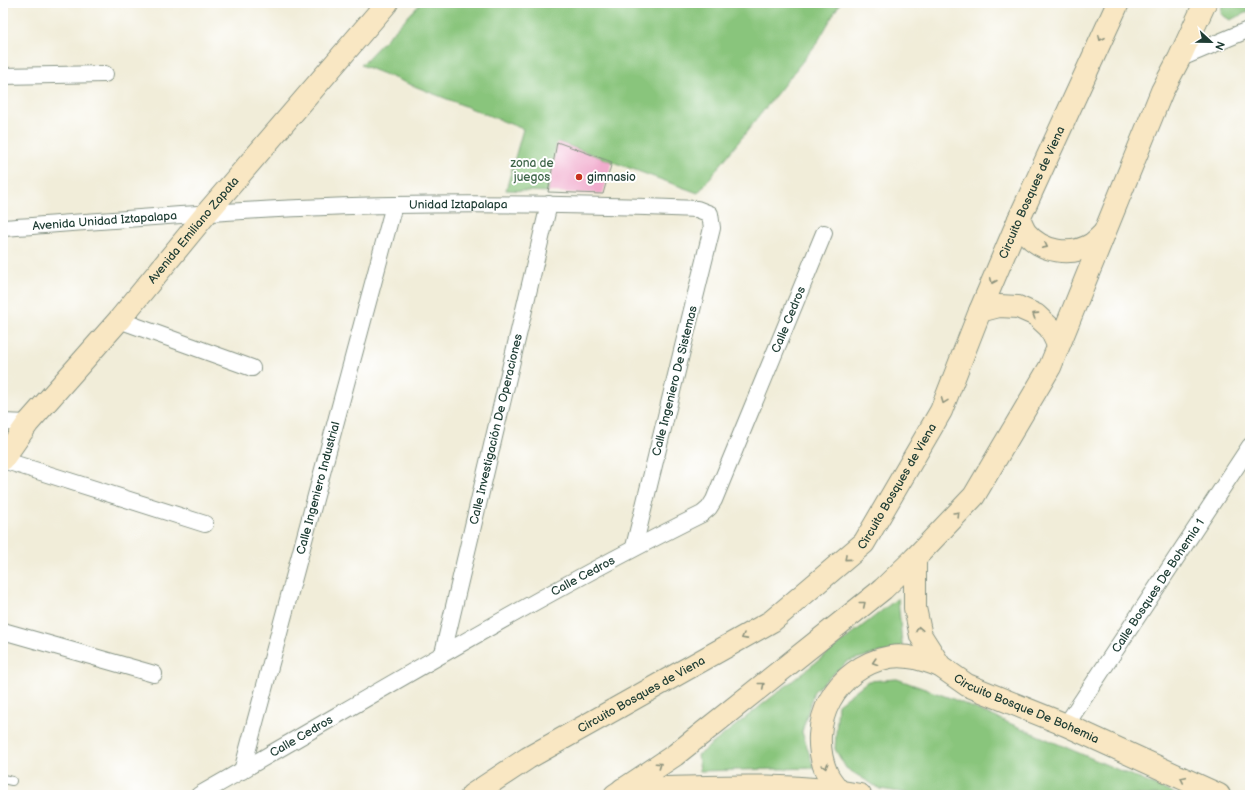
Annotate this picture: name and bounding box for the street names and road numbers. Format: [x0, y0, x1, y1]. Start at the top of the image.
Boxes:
street label: Circuito Bosques de Viena [996, 124, 1068, 261]
street label: Avenida Emiliano Zapata [145, 174, 242, 286]
street label: Unidad Iztapalapa [409, 197, 508, 212]
street label: Avenida Unidad Iztapalapa [32, 208, 178, 233]
street label: Calle Cedros [768, 284, 809, 355]
street label: Calle Ingeniero De Sistemas [649, 304, 701, 458]
street label: Calle Investigación De Operaciones [466, 332, 526, 526]
street label: Calle Ingeniero Industrial [293, 420, 343, 556]
street label: Circuito Bosques de Viena [854, 420, 940, 553]
street label: Calle Bosques De Bohemia 1 [1108, 516, 1208, 655]
street label: Calle Cedros [548, 553, 617, 599]
street label: Circuito Bosques de Viena [575, 653, 708, 736]
street label: Circuito Bosque De Bohemia [951, 670, 1102, 747]
street label: Calle Cedros [267, 712, 336, 760]

